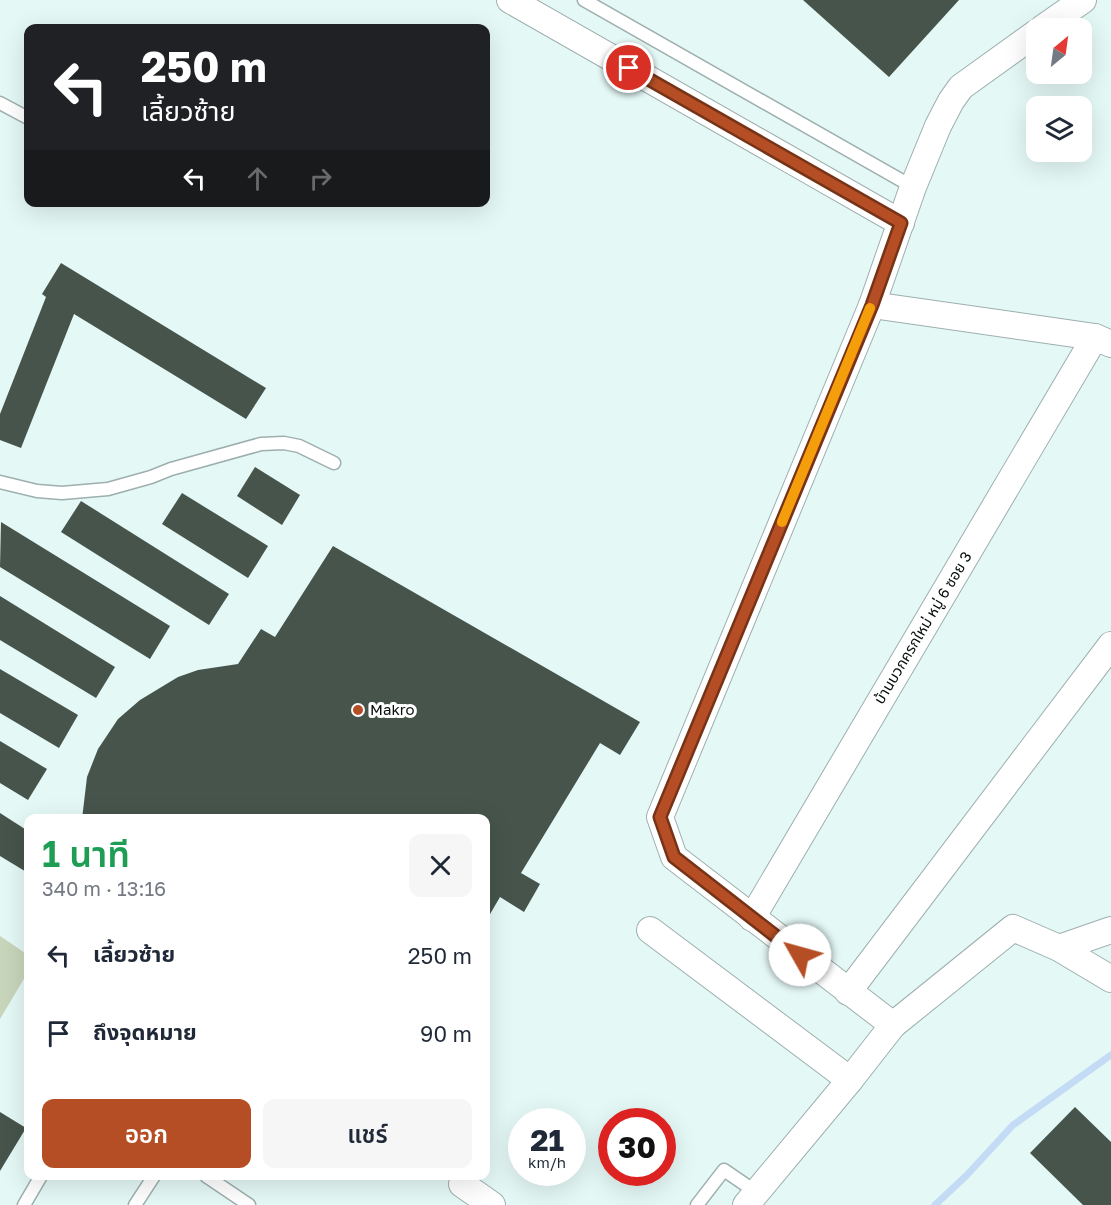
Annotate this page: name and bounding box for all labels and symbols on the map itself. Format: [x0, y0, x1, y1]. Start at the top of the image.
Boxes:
north arrow [1026, 18, 1092, 84]
pin [603, 42, 654, 93]
street label: บ้านบวกครกใหม่ หมู่ 6 ซอย 3 [870, 548, 976, 707]
place label: Makro [370, 700, 415, 718]
marker: Makro [351, 703, 365, 717]
position arrow [768, 923, 832, 987]
speed limit sign: 30 [598, 1108, 676, 1186]

